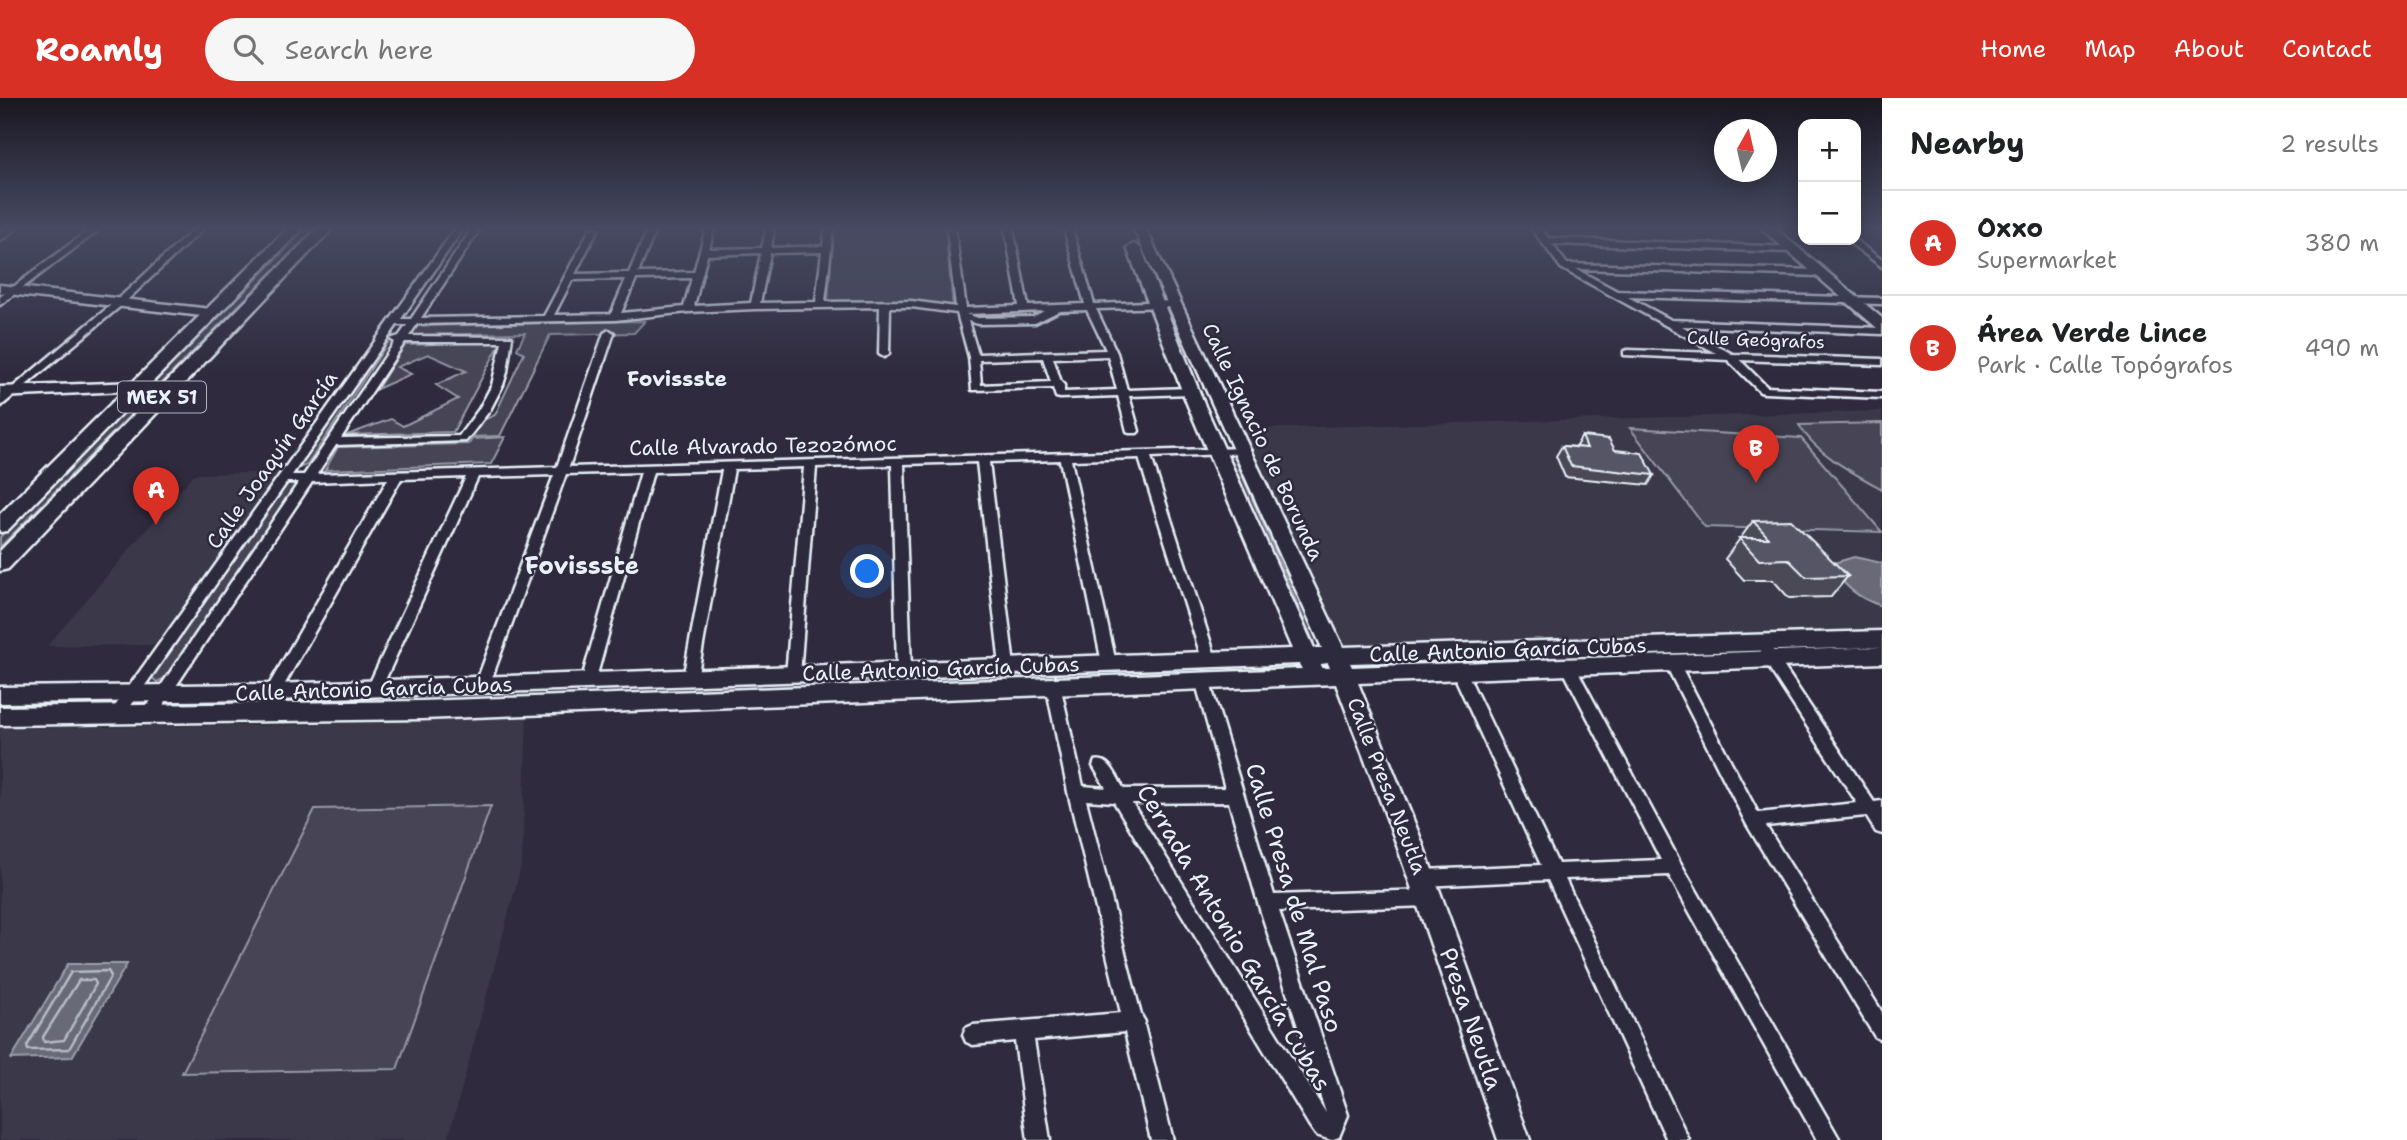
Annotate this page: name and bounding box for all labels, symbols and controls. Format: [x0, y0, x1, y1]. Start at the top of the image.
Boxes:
search box [205, 18, 695, 81]
text: Roamly [35, 27, 163, 72]
icon: search [229, 30, 267, 68]
text: Search here [285, 32, 433, 67]
text: Home [1980, 33, 2046, 65]
text: Map [2084, 33, 2136, 65]
text: About [2174, 33, 2244, 65]
text: Contact [2282, 33, 2372, 65]
north arrow [1714, 119, 1777, 182]
map controls [1798, 119, 1861, 245]
button: + [1798, 119, 1861, 182]
text: Nearby [1910, 123, 2025, 164]
text: 2 results [2280, 129, 2379, 159]
button: − [1798, 182, 1861, 245]
text: Oxxo [1977, 210, 2043, 245]
text: A [1924, 228, 1942, 258]
text: 380 m [2304, 228, 2379, 258]
text: Supermarket [1977, 245, 2117, 275]
text: Área Verde Lince [1977, 315, 2207, 350]
street label: Calle Ignacio de Borunda [1196, 319, 1330, 565]
street label: Calle Geógrafos [1687, 326, 1825, 354]
text: B [1926, 333, 1940, 363]
text: 490 m [2304, 333, 2379, 363]
text: Park · Calle Topógrafos [1977, 350, 2233, 380]
district label: Fovissste [627, 365, 727, 393]
street label: Calle Joaquín García [200, 366, 344, 554]
road number: MEX 51 [118, 382, 206, 412]
pin: B [1733, 425, 1779, 483]
street label: Calle Alvarado Tezozómoc [629, 430, 897, 462]
pin: A [133, 467, 179, 525]
district label: Fovissste [525, 550, 639, 582]
your location [850, 554, 884, 588]
street label: Calle Antonio García Cubas [1369, 631, 1647, 669]
street label: Calle Antonio García Cubas [802, 650, 1080, 688]
street label: Calle Antonio García Cubas [235, 670, 513, 708]
street label: Calle Presa Neutla [1340, 694, 1434, 878]
street label: Calle Presa de Mal Paso [1238, 759, 1350, 1037]
street label: Cerrada Antonio García Cubas [1129, 779, 1339, 1097]
street label: Presa Neutla [1432, 943, 1510, 1095]

